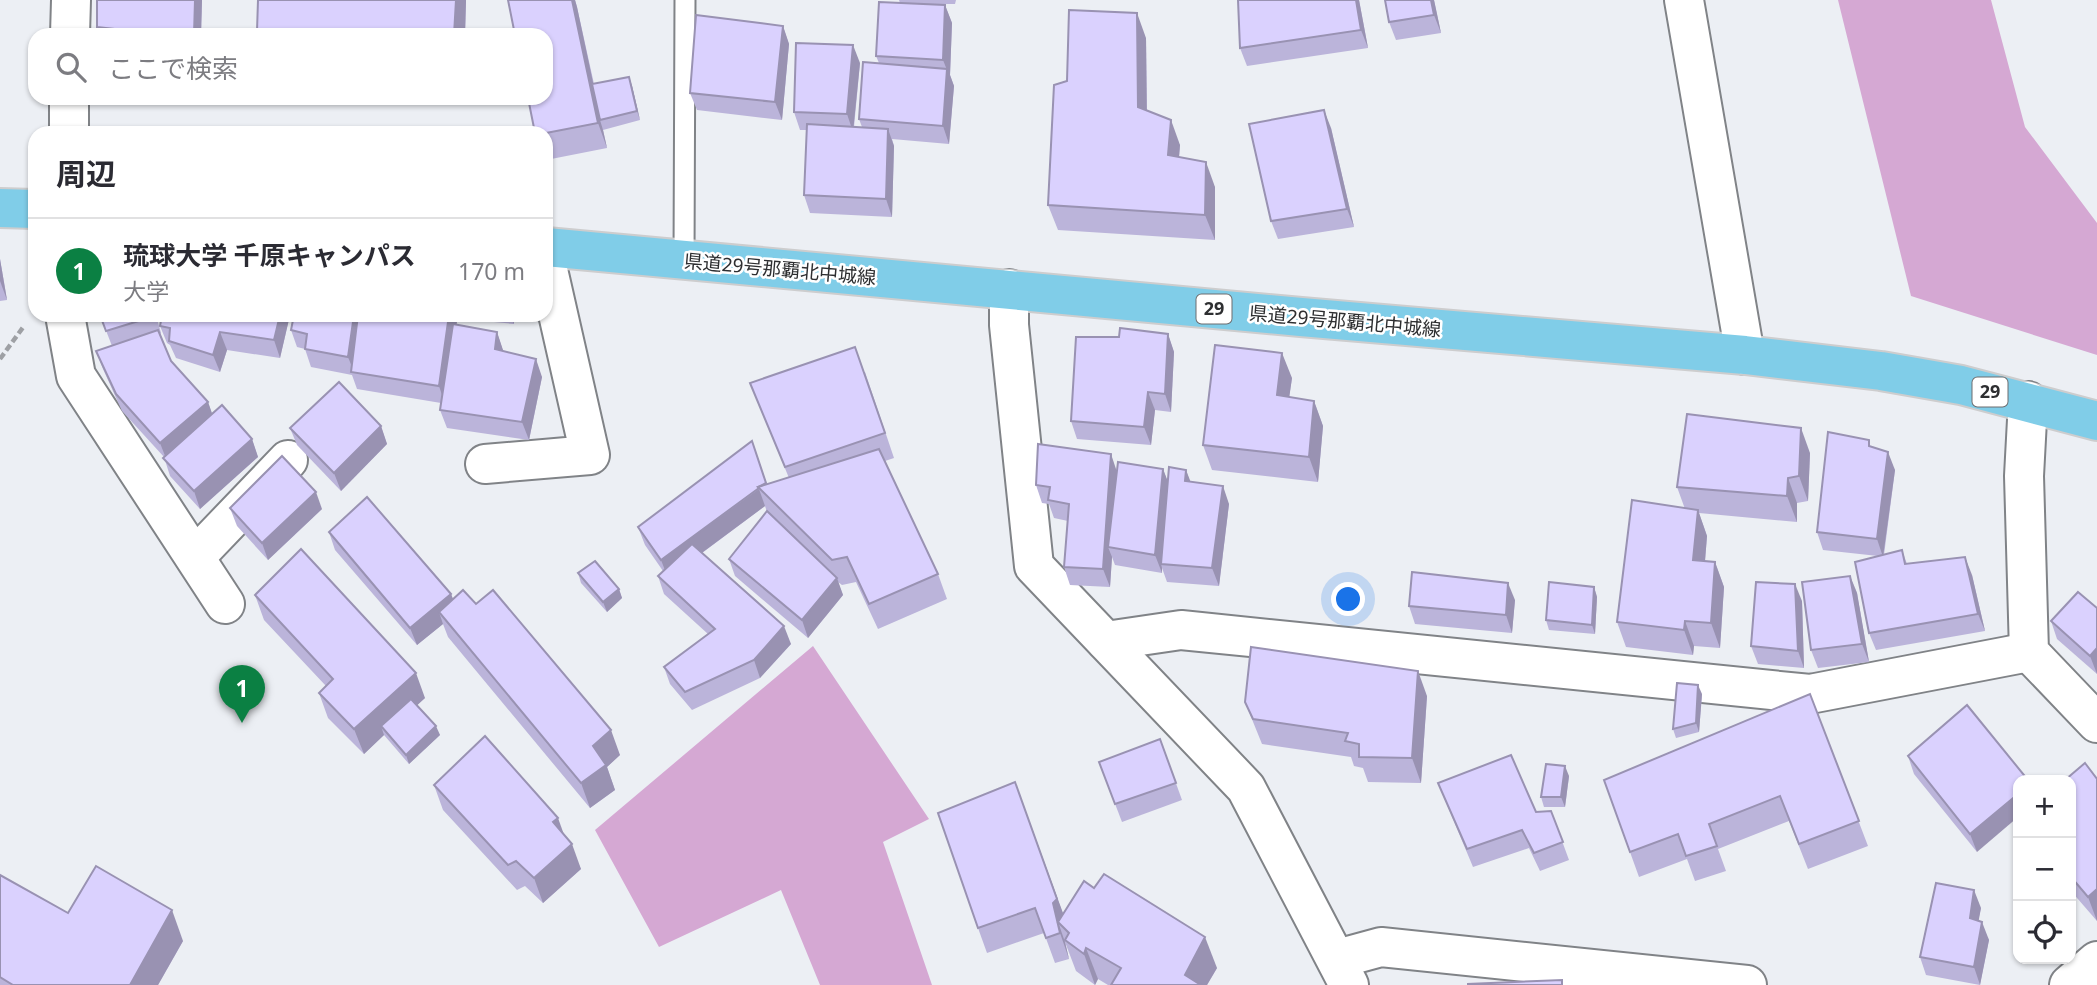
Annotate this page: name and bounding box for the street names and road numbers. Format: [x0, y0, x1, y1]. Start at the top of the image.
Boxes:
street label: 県道29号那覇北中城線 [683, 248, 877, 290]
road number: 29 [1196, 295, 1232, 324]
street label: 県道29号那覇北中城線 [1248, 300, 1442, 342]
road number: 29 [1972, 378, 2008, 406]

